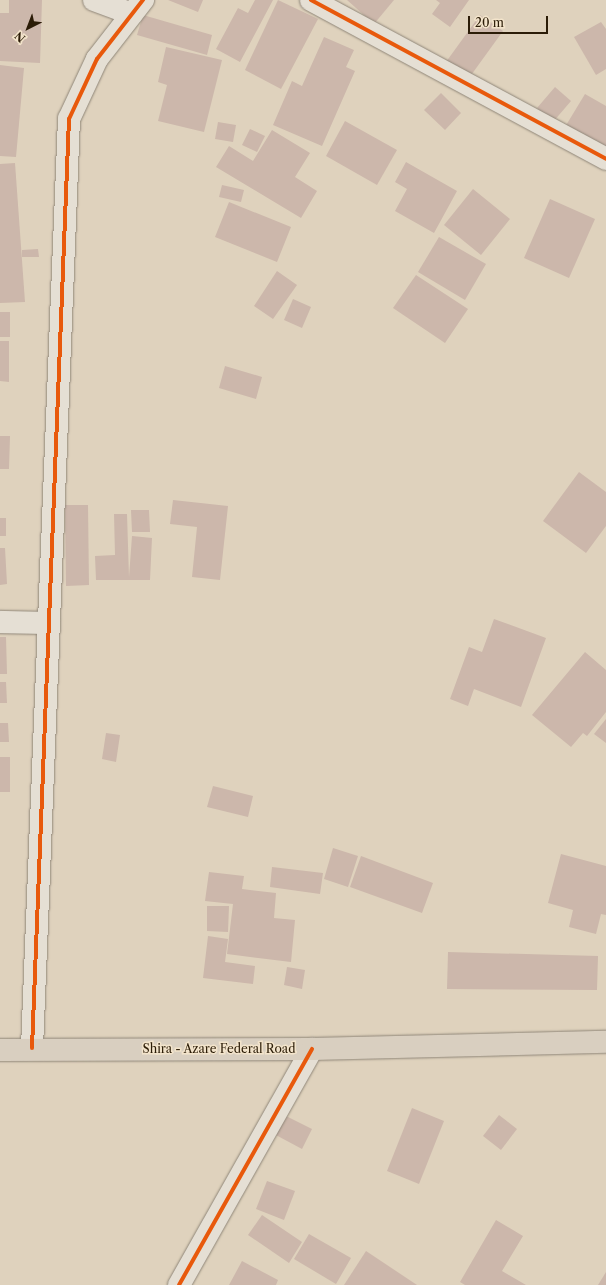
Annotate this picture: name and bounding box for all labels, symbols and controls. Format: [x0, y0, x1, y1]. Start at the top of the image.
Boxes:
north arrow [8, 8, 48, 48]
scale bar [470, 8, 550, 34]
text: 20 m [475, 15, 504, 30]
text: N [12, 29, 28, 45]
street label: Shira - Azare Federal Road [142, 1042, 296, 1056]

